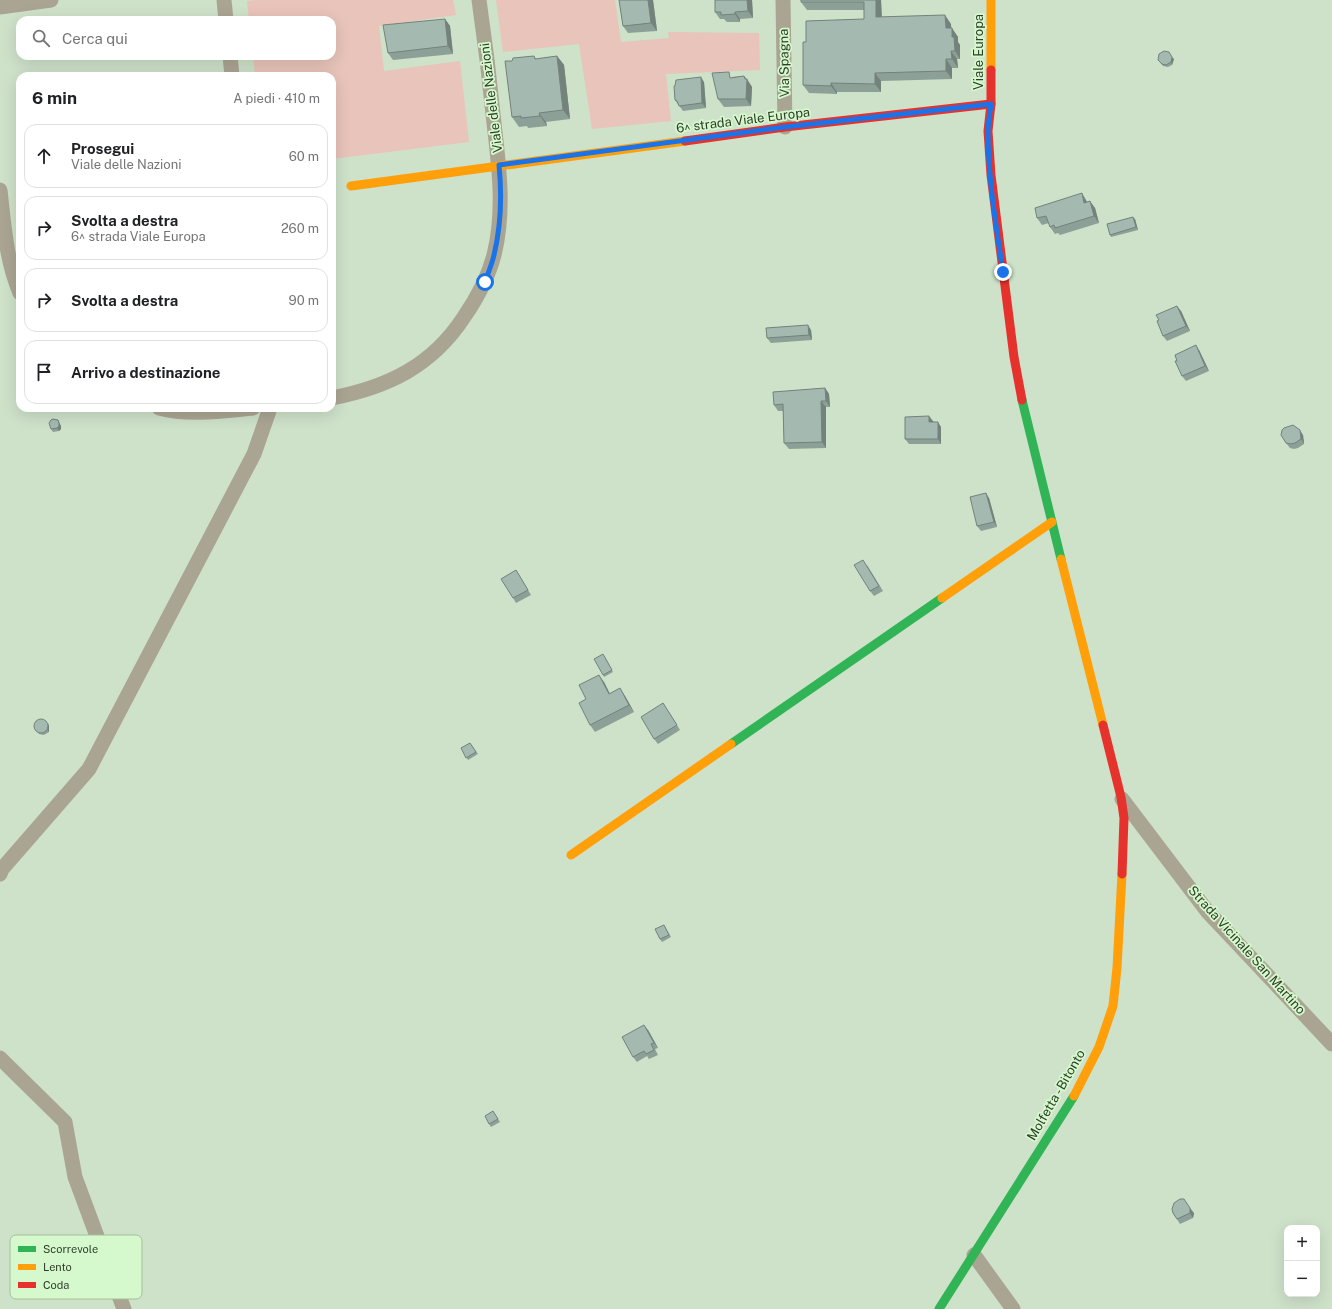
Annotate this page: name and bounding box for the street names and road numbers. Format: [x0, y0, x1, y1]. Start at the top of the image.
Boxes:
street label: Viale Europa [971, 14, 986, 90]
street label: Via Spagna [776, 29, 792, 97]
street label: Viale delle Nazioni [477, 42, 505, 154]
street label: 6^ strada Viale Europa [675, 104, 811, 136]
street label: Strada Vicinale San Martino [1185, 883, 1309, 1017]
street label: Molfetta - Bitonto [1024, 1047, 1088, 1143]

